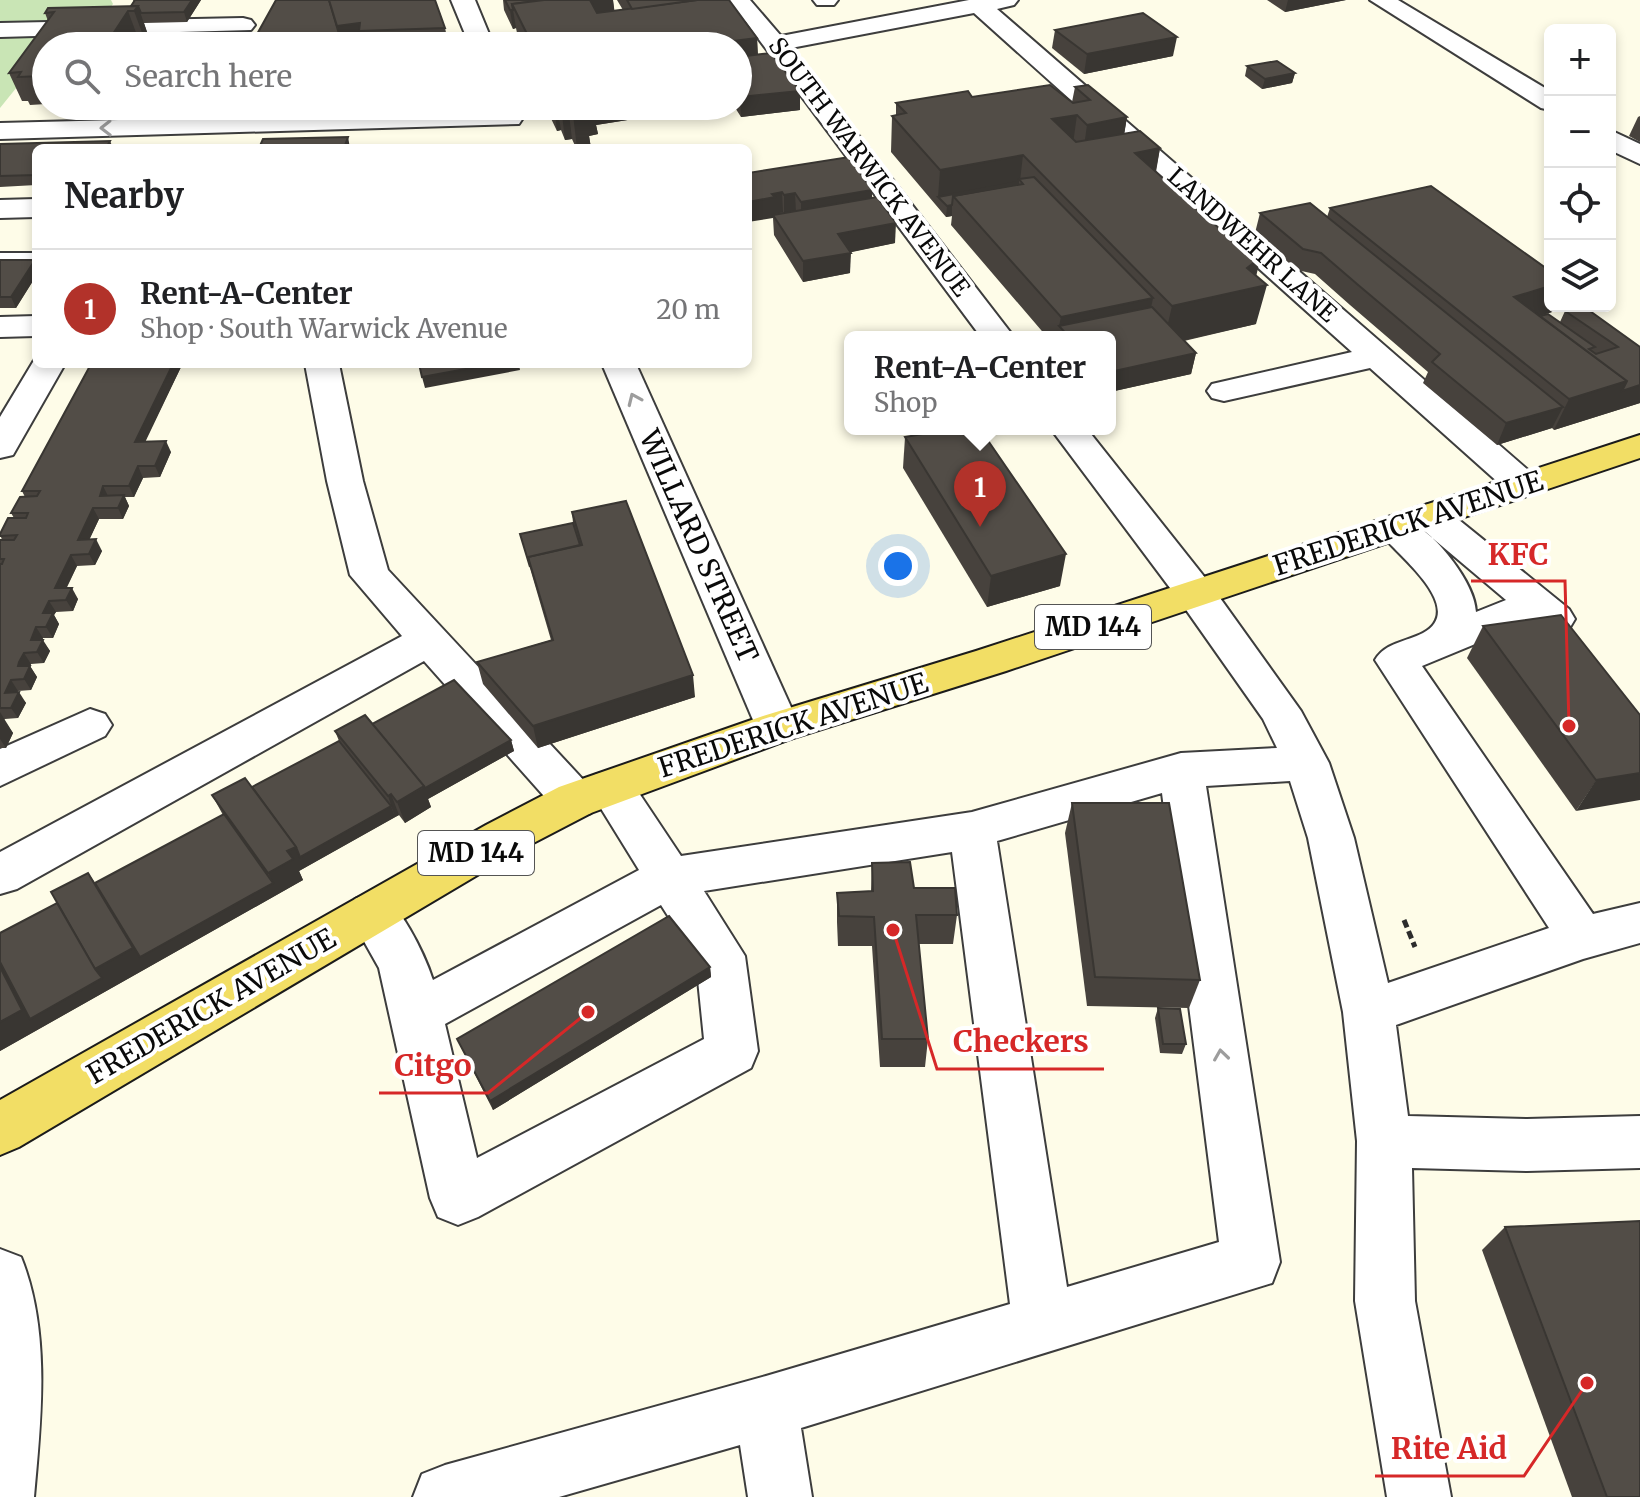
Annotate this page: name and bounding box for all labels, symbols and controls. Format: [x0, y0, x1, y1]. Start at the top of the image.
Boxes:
map controls [1544, 24, 1616, 312]
button: + [1544, 24, 1616, 96]
street label: SOUTH WARWICK AVENUE [762, 31, 977, 303]
search box [32, 32, 752, 120]
icon: search [60, 54, 104, 98]
text: Search here [124, 57, 292, 95]
button: − [1544, 96, 1616, 168]
one-way arrow [99, 120, 112, 137]
street label: LANDWEHR LANE [1161, 161, 1344, 329]
button: locate [1544, 168, 1616, 240]
text: Nearby [64, 175, 184, 217]
button: layers [1544, 240, 1616, 312]
text: Rent-A-Center [140, 274, 353, 312]
text: 1 [84, 293, 96, 326]
text: 20 m [656, 293, 720, 326]
text: Shop · South Warwick Avenue [140, 312, 507, 345]
popup [844, 331, 1116, 435]
text: Rent-A-Center [874, 348, 1086, 386]
text: Shop [874, 386, 937, 419]
one-way arrow [628, 393, 644, 408]
street label: WILLARD STREET [631, 423, 766, 668]
pin: 1 [954, 461, 1006, 527]
street label: FREDERICK AVENUE [1269, 462, 1548, 584]
callout: KFC [1471, 527, 1565, 581]
text: KFC [1487, 535, 1549, 573]
your location [878, 546, 918, 586]
road number: MD 144 [1035, 605, 1151, 649]
street label: FREDERICK AVENUE [654, 664, 933, 786]
road number: MD 144 [418, 831, 534, 875]
street label: FREDERICK AVENUE [80, 920, 342, 1092]
callout: Checkers [937, 1015, 1104, 1069]
text: Checkers [953, 1022, 1089, 1060]
callout: Citgo [379, 1039, 488, 1093]
text: Citgo [394, 1046, 472, 1084]
one-way arrow [1213, 1049, 1230, 1062]
callout: Rite Aid [1375, 1422, 1524, 1476]
text: Rite Aid [1391, 1429, 1507, 1467]

